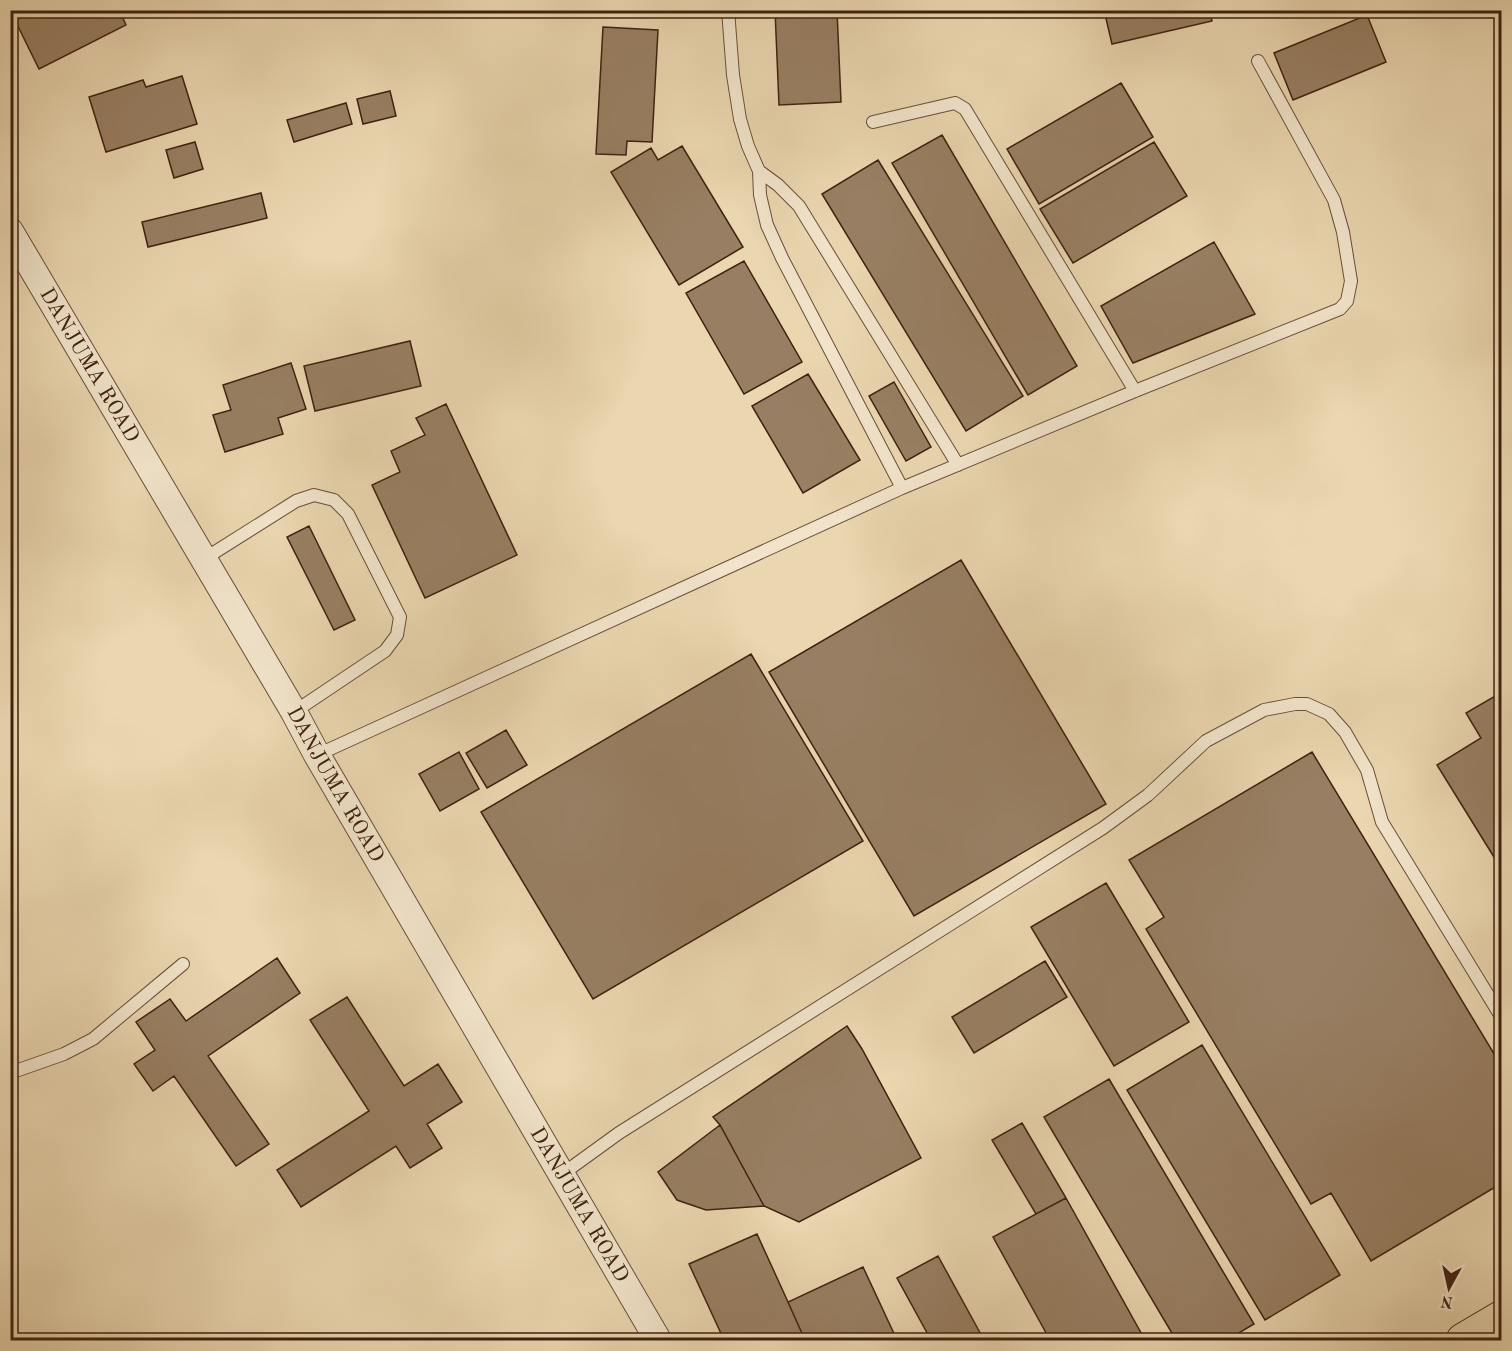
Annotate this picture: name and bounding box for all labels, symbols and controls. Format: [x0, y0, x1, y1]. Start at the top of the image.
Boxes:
street label: DANJUMA ROAD [36, 284, 143, 446]
street label: DANJUMA ROAD [283, 703, 388, 866]
street label: DANJUMA ROAD [526, 1124, 632, 1286]
north arrow [1419, 1258, 1479, 1318]
text: N [1439, 1292, 1454, 1310]

